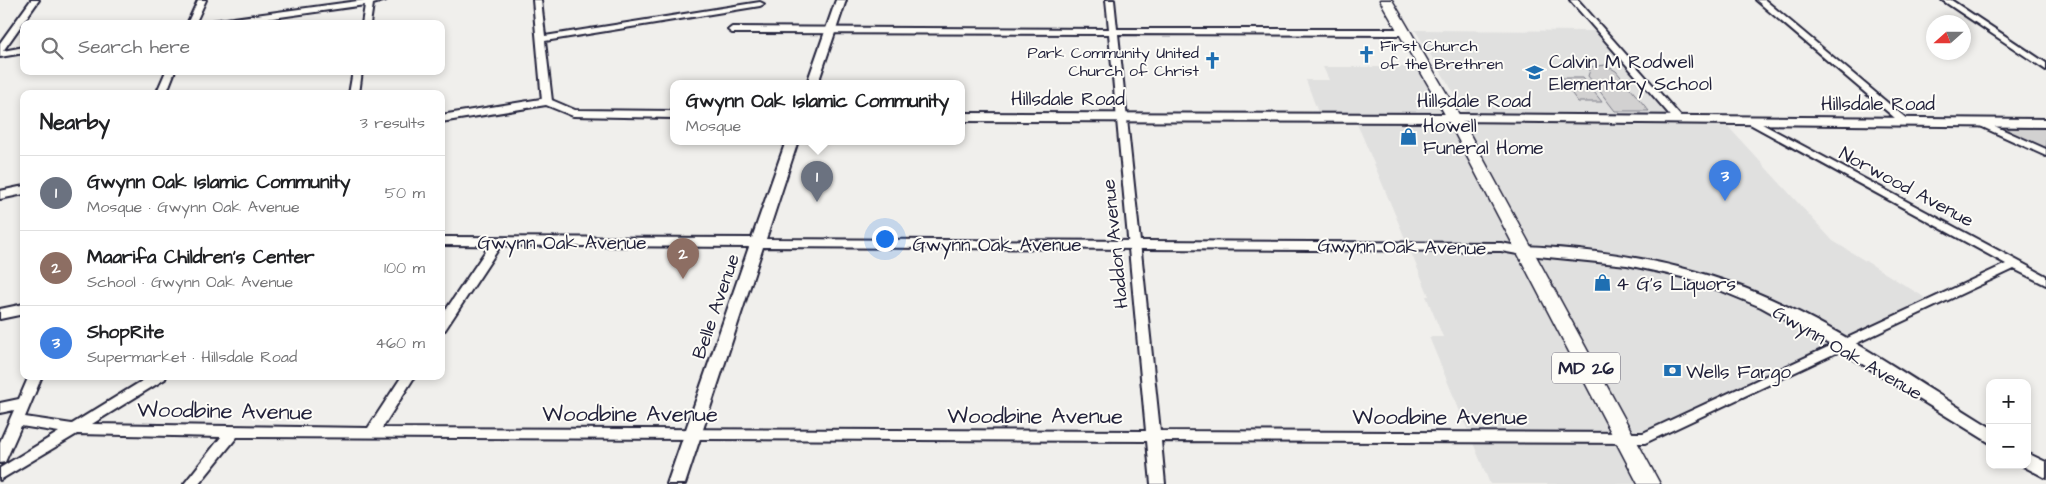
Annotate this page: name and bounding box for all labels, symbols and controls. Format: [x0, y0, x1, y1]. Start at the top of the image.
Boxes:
north arrow [1926, 15, 1971, 60]
search box [20, 20, 445, 75]
icon: search [38, 34, 66, 62]
text: Search here [78, 34, 190, 61]
place label: First Church of the Brethren [1380, 35, 1503, 75]
place label: Park Community United Church of Christ [1027, 42, 1200, 82]
church icon: First Church of the Brethren [1356, 44, 1376, 64]
place label: Calvin M Rodwell Elementary School [1549, 49, 1712, 99]
church icon: Park Community United Church of Christ [1203, 51, 1223, 71]
school or university icon: Calvin M Rodwell Elementary School [1525, 62, 1545, 82]
popup [670, 80, 965, 145]
street label: Hillsdale Road [1011, 86, 1125, 113]
text: Gwynn Oak Islamic Community [686, 88, 949, 115]
street label: Hillsdale Road [1417, 88, 1531, 115]
street label: Hillsdale Road [1821, 91, 1935, 118]
text: Nearby [40, 108, 110, 137]
text: 3 results [360, 112, 425, 134]
place label: Howell Funeral Home [1423, 113, 1544, 162]
text: Mosque [686, 115, 741, 137]
shop icon: Howell Funeral Home [1399, 126, 1419, 146]
street label: Norwood Avenue [1834, 140, 1978, 234]
pin: 3 [1709, 160, 1741, 201]
pin: 1 [801, 161, 833, 202]
text: Gwynn Oak Islamic Community [87, 169, 350, 196]
street label: Haddon Avenue [1095, 178, 1136, 310]
text: 1 [55, 182, 57, 204]
text: 50 m [385, 182, 425, 204]
text: Mosque · Gwynn Oak Avenue [87, 196, 300, 218]
your location [872, 226, 898, 252]
street label: Gwynn Oak Avenue [478, 230, 646, 258]
street label: Gwynn Oak Avenue [913, 232, 1081, 260]
street label: Gwynn Oak Avenue [1317, 233, 1487, 263]
pin: 2 [667, 238, 699, 279]
text: Maarifa Children's Center [87, 244, 315, 271]
street label: Belle Avenue [686, 250, 747, 363]
text: 2 [51, 257, 61, 279]
text: 100 m [384, 257, 425, 279]
text: School · Gwynn Oak Avenue [87, 271, 293, 293]
place label: 4 G's Liquors [1616, 271, 1736, 298]
shop icon: 4 G's Liquors [1592, 273, 1612, 293]
street label: Gwynn Oak Avenue [1767, 299, 1927, 408]
text: ShopRite [87, 319, 164, 346]
text: 3 [52, 332, 60, 354]
text: 460 m [375, 332, 425, 354]
text: Supermarket · Hillsdale Road [87, 346, 297, 368]
road number: MD 26 [1552, 352, 1620, 383]
place label: Wells Fargo [1686, 359, 1791, 387]
bank icon: Wells Fargo [1662, 361, 1682, 381]
map controls [1986, 379, 2031, 469]
button: + [1986, 379, 2031, 424]
street label: Woodbine Avenue [137, 394, 313, 429]
street label: Woodbine Avenue [542, 399, 718, 430]
street label: Woodbine Avenue [947, 401, 1123, 432]
street label: Woodbine Avenue [1352, 402, 1528, 433]
button: − [1986, 424, 2031, 469]

